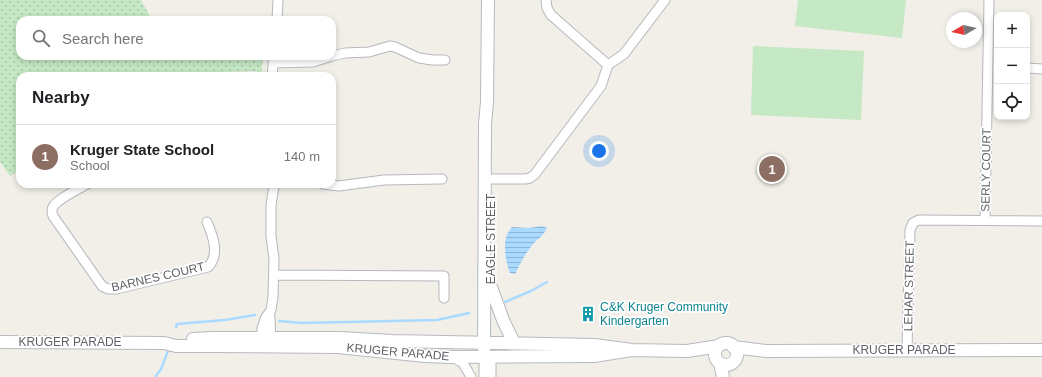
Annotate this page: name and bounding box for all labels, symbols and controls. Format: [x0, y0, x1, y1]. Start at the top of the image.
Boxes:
north arrow [946, 12, 982, 48]
map controls [994, 12, 1030, 120]
button: + [994, 12, 1030, 48]
search box [16, 16, 336, 60]
icon: search [30, 27, 52, 49]
text: Search here [62, 30, 144, 47]
button: − [994, 48, 1030, 84]
button: locate [994, 84, 1030, 120]
text: Nearby [32, 88, 90, 107]
street label: SERLY COURT [978, 127, 994, 212]
text: Kruger State School [70, 141, 214, 158]
your location [589, 141, 609, 161]
text: 1 [41, 149, 49, 164]
text: 140 m [284, 149, 320, 164]
pin: 1 [759, 154, 785, 184]
text: School [70, 158, 110, 173]
street label: EAGLE STREET [484, 193, 498, 284]
street label: LEHAR STREET [901, 240, 917, 331]
street label: BARNES COURT [110, 259, 207, 295]
place label: C&K Kruger Community Kindergarten [600, 300, 728, 328]
building icon: C&K Kruger Community Kindergarten [579, 305, 597, 323]
street label: KRUGER PARADE [18, 335, 122, 349]
street label: KRUGER PARADE [346, 341, 450, 363]
street label: KRUGER PARADE [852, 343, 956, 357]

